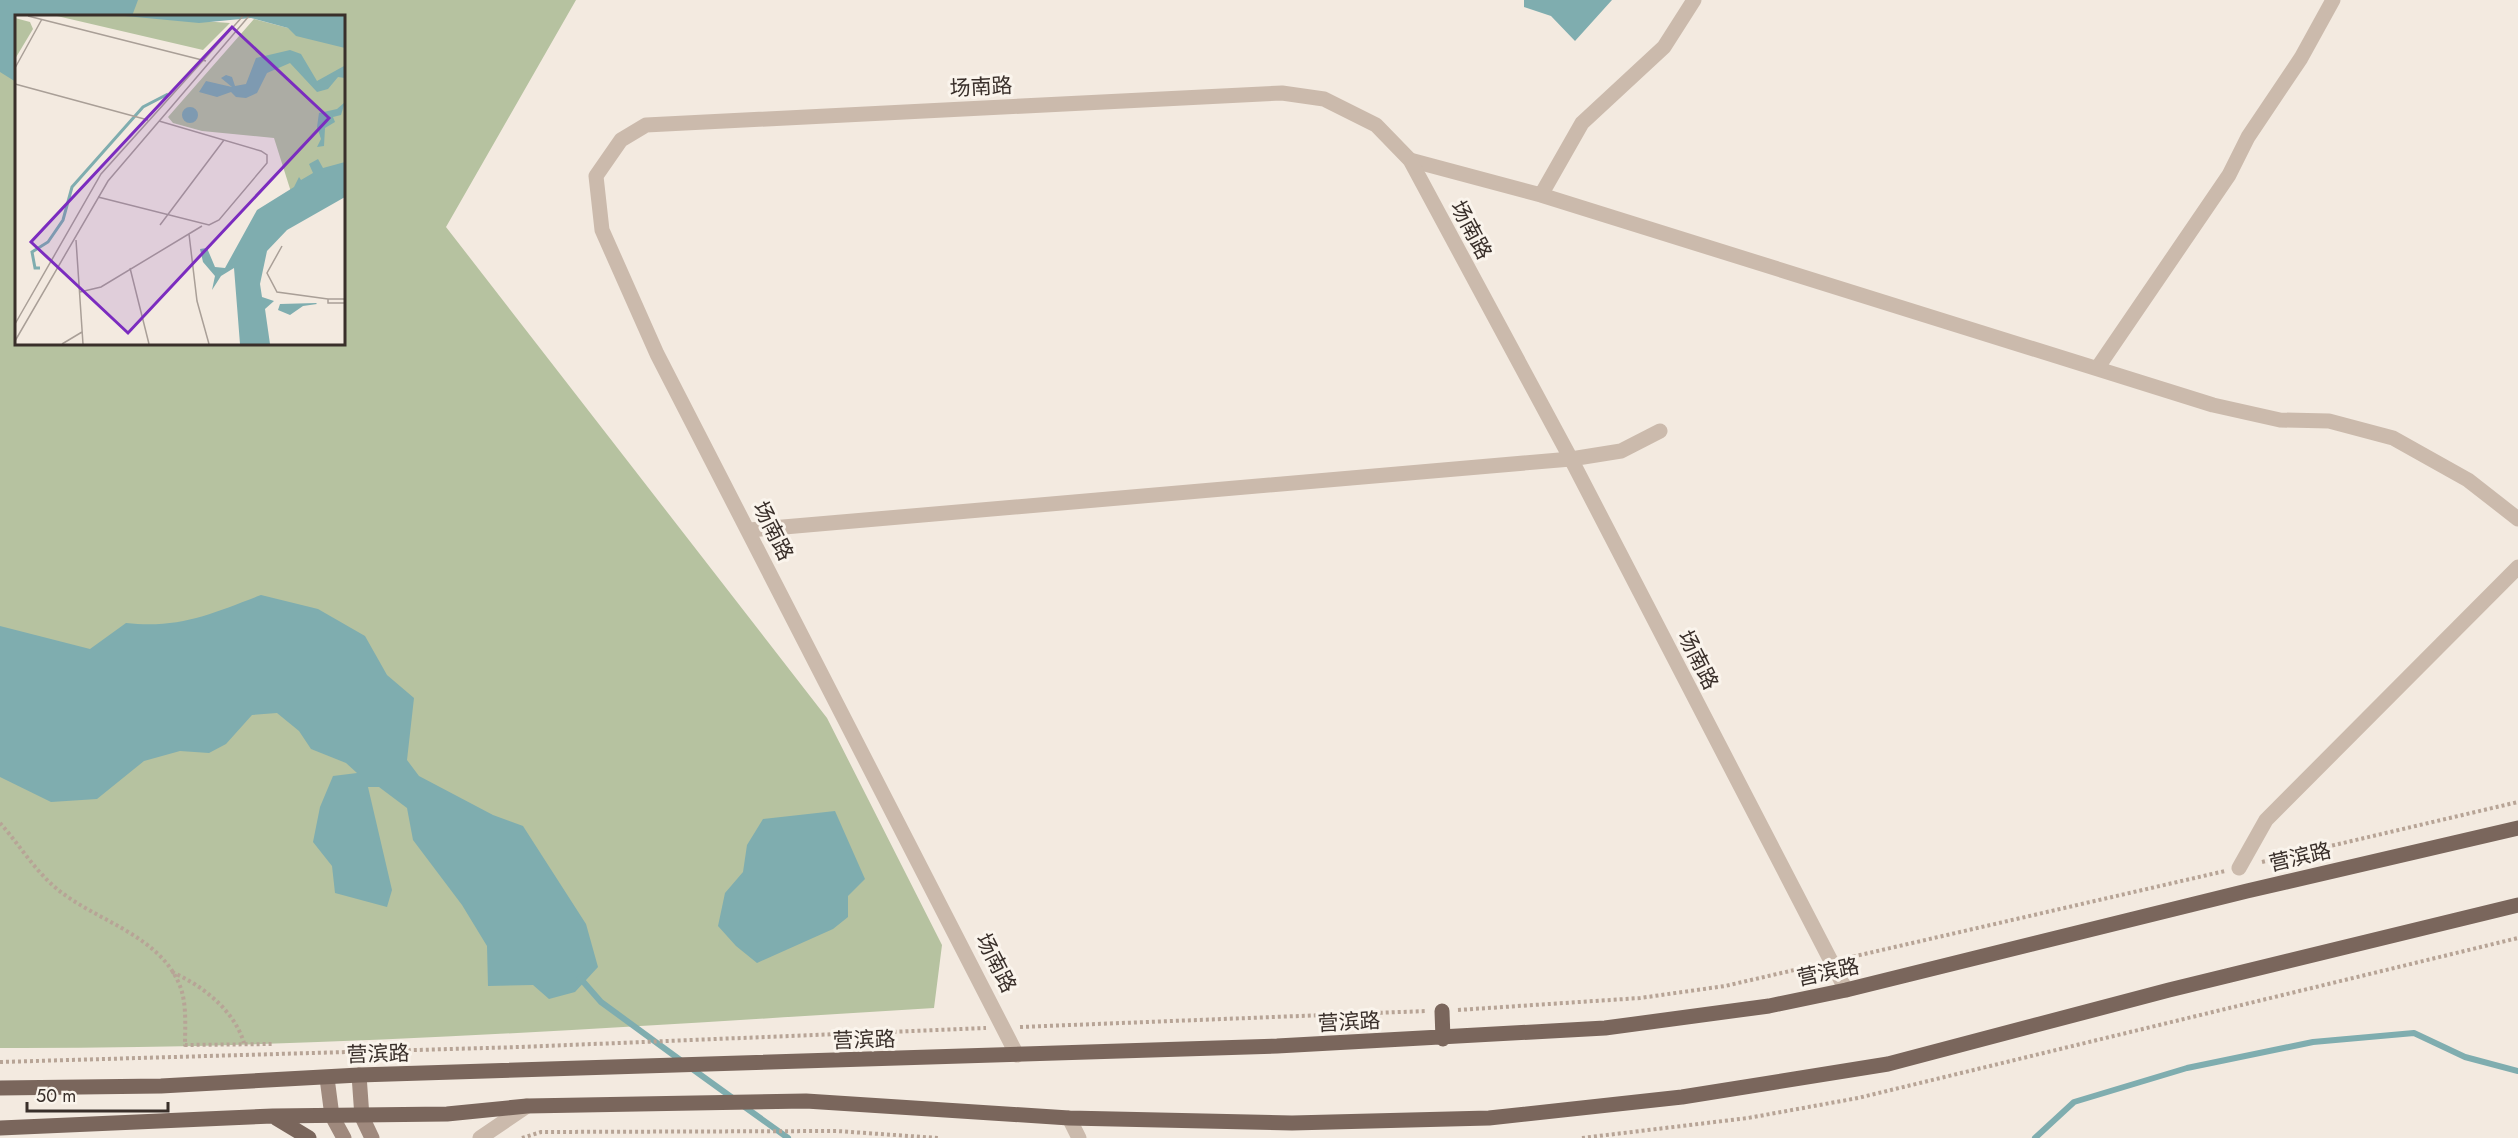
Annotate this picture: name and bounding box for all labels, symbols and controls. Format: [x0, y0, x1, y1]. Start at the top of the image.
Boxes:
inset map [15, 15, 345, 345]
street label: 场南路 [949, 70, 1013, 104]
street label: 场南路 [1443, 195, 1499, 265]
street label: 场南路 [745, 496, 801, 566]
street label: 场南路 [1670, 625, 1726, 695]
street label: 营滨路 [2266, 835, 2334, 879]
street label: 场南路 [968, 928, 1024, 998]
street label: 营滨路 [1794, 951, 1862, 993]
street label: 营滨路 [1317, 1005, 1381, 1039]
street label: 营滨路 [832, 1024, 896, 1056]
street label: 营滨路 [346, 1038, 410, 1070]
scale bar [27, 1075, 168, 1113]
text: 50 m [36, 1083, 76, 1109]

